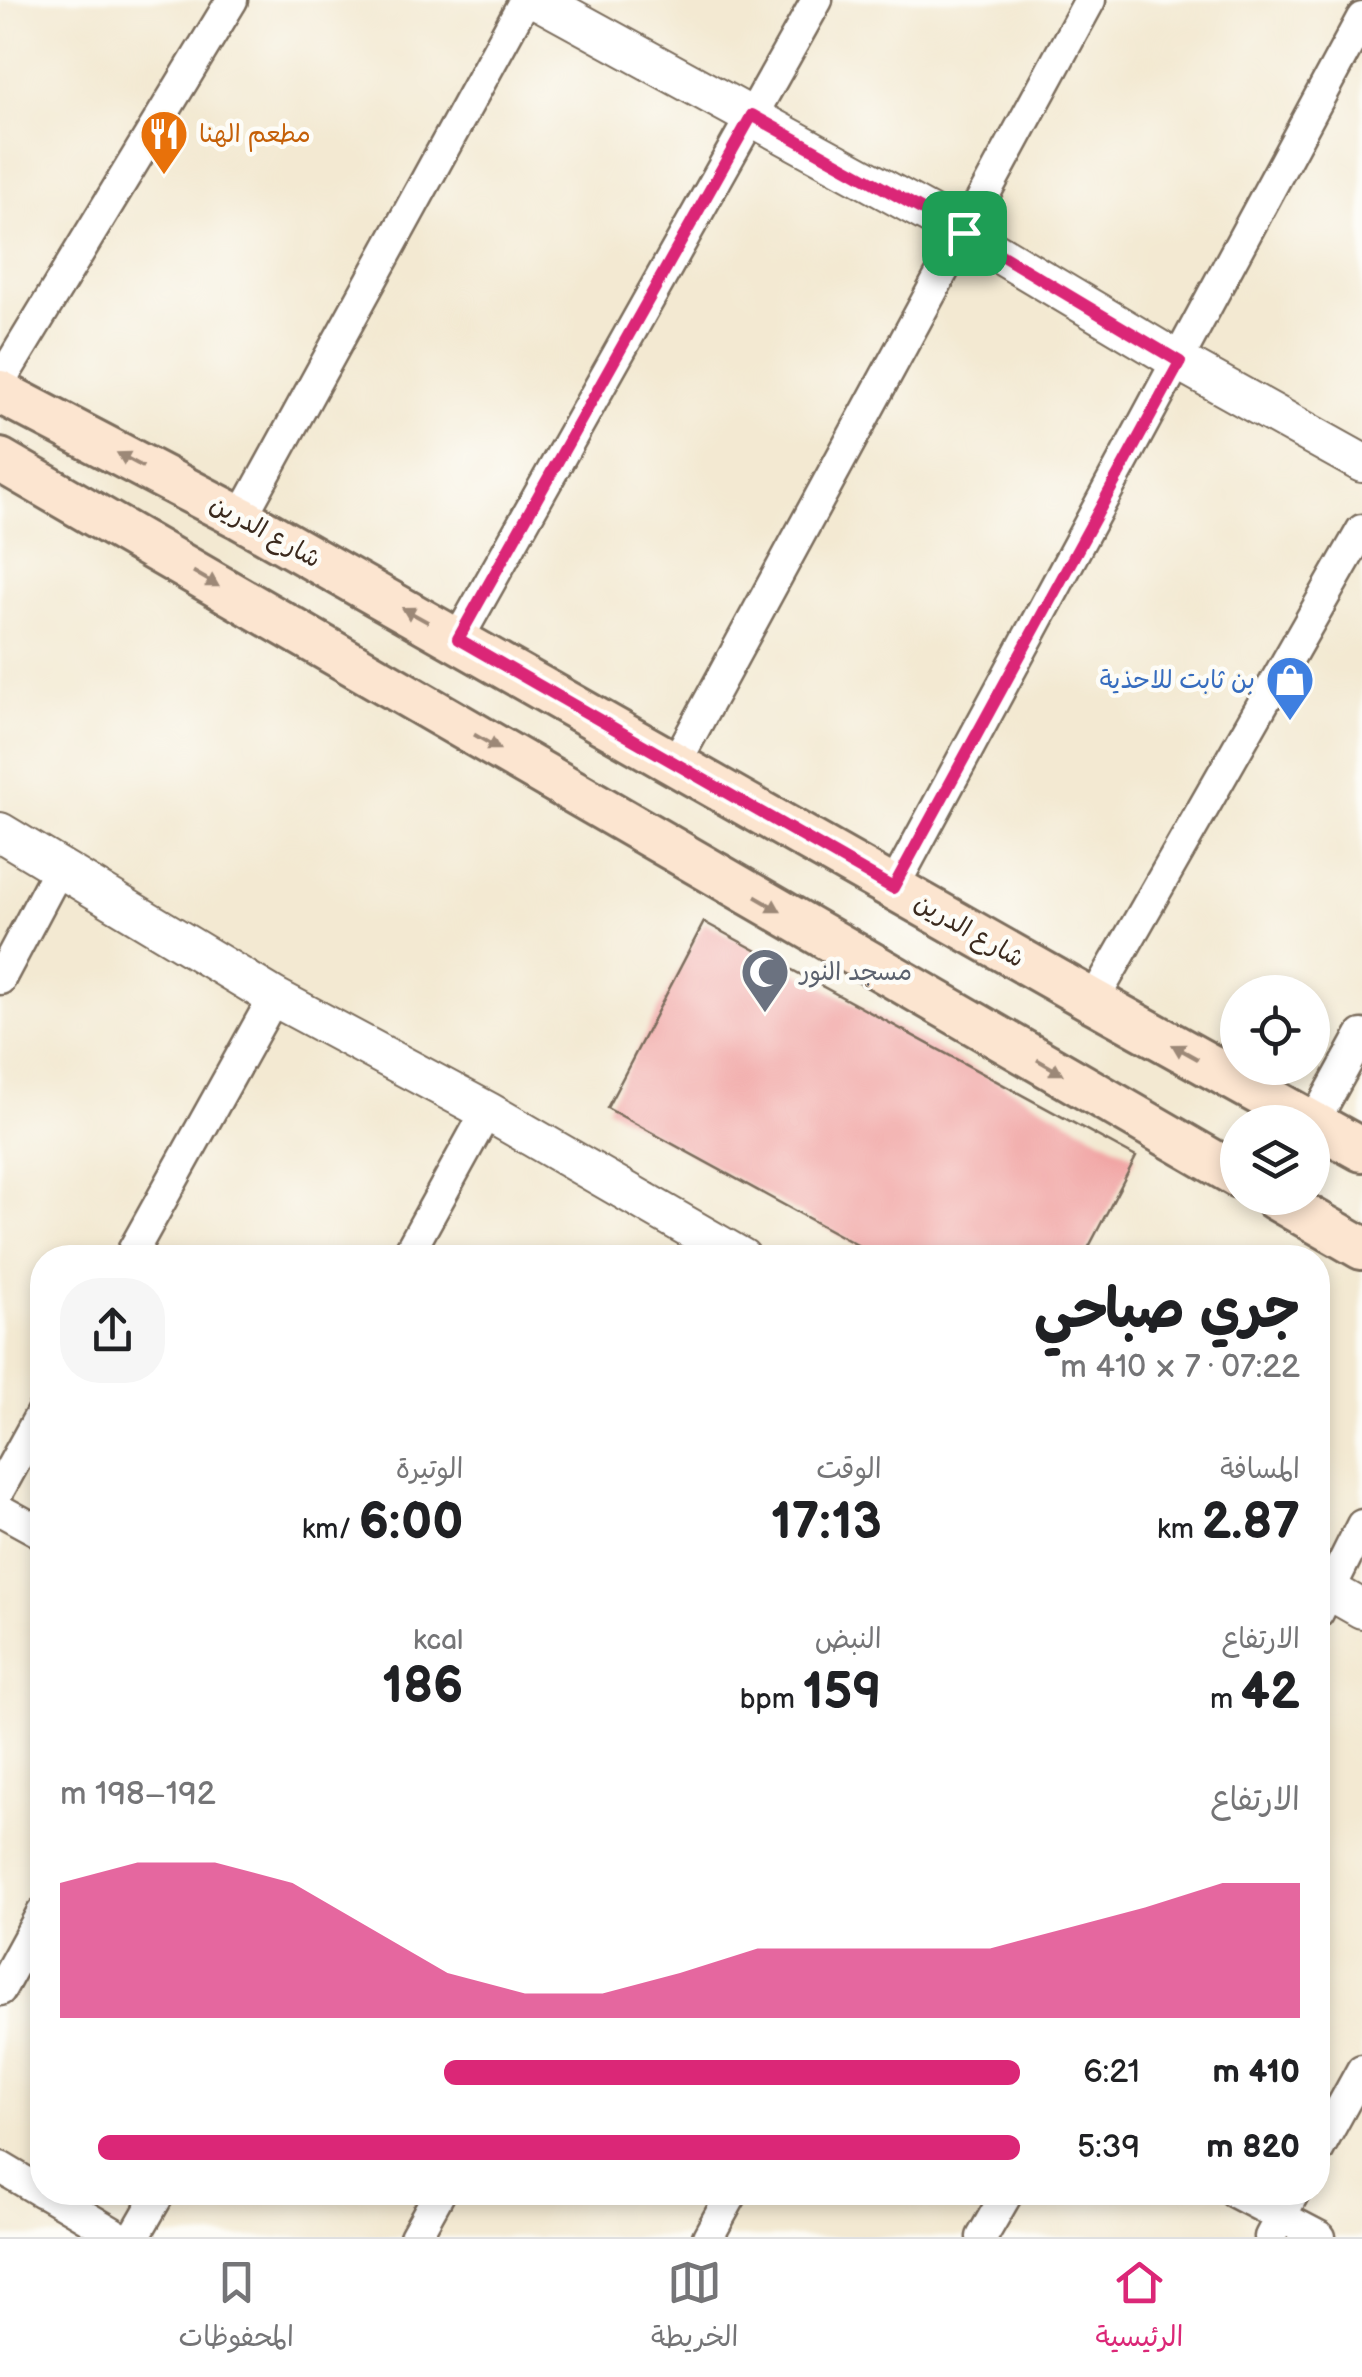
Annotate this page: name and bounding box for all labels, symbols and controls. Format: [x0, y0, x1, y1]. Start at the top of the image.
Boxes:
restaurant icon: مطعم الهنا [138, 108, 190, 176]
place label: مطعم الهنا [199, 119, 311, 152]
pin [922, 191, 1007, 276]
icon: arrive [937, 206, 992, 261]
one-way arrow [115, 452, 144, 469]
street label: شارع الدرين [204, 489, 326, 576]
one-way arrow [191, 570, 220, 587]
one-way arrow [401, 607, 429, 625]
shop icon: بن ثابت للاحذية [1264, 654, 1316, 722]
place label: بن ثابت للاحذية [1100, 665, 1255, 696]
one-way arrow [473, 732, 501, 750]
street label: شارع الدرين [908, 887, 1029, 976]
one-way arrow [754, 896, 783, 913]
mosque icon: مسجد النور [739, 946, 791, 1014]
place label: مسجد النور [798, 957, 912, 988]
map controls [1220, 975, 1330, 1215]
button: locate [1220, 975, 1330, 1085]
one-way arrow [1171, 1043, 1199, 1061]
one-way arrow [1036, 1058, 1064, 1075]
button: layers [1220, 1105, 1330, 1215]
text: جري صباحي [1034, 1277, 1300, 1344]
button: share [60, 1278, 165, 1383]
text: 07:22 · 7 × 410 m [1060, 1348, 1300, 1387]
text: الوتيرة [396, 1453, 463, 1486]
text: الوقت [816, 1453, 882, 1486]
text: المسافة [1220, 1453, 1300, 1486]
text: 6:00 [359, 1493, 463, 1553]
text: 17:13 [771, 1493, 882, 1553]
text: 2.87 [1201, 1493, 1300, 1553]
text: /km [302, 1513, 359, 1546]
text: km [1157, 1513, 1201, 1546]
text: النبض [815, 1623, 882, 1656]
text: الارتفاع [1221, 1623, 1300, 1656]
text: kcal [413, 1624, 463, 1657]
text: 186 [382, 1657, 463, 1717]
text: 159 [802, 1663, 882, 1723]
text: 42 [1241, 1663, 1300, 1723]
text: bpm [740, 1683, 802, 1716]
text: m [1210, 1683, 1241, 1716]
text: 192–198 m [60, 1775, 216, 1814]
text: الارتفاع [1210, 1781, 1300, 1820]
text: 6:21 [1083, 2053, 1140, 2092]
text: 410 m [1212, 2053, 1300, 2092]
text: 5:39 [1077, 2128, 1140, 2167]
text: 820 m [1206, 2128, 1300, 2167]
tab: المحفوظات [179, 2255, 294, 2361]
tab: الخريطة [651, 2255, 738, 2361]
tab: الرئيسية [1096, 2255, 1183, 2361]

